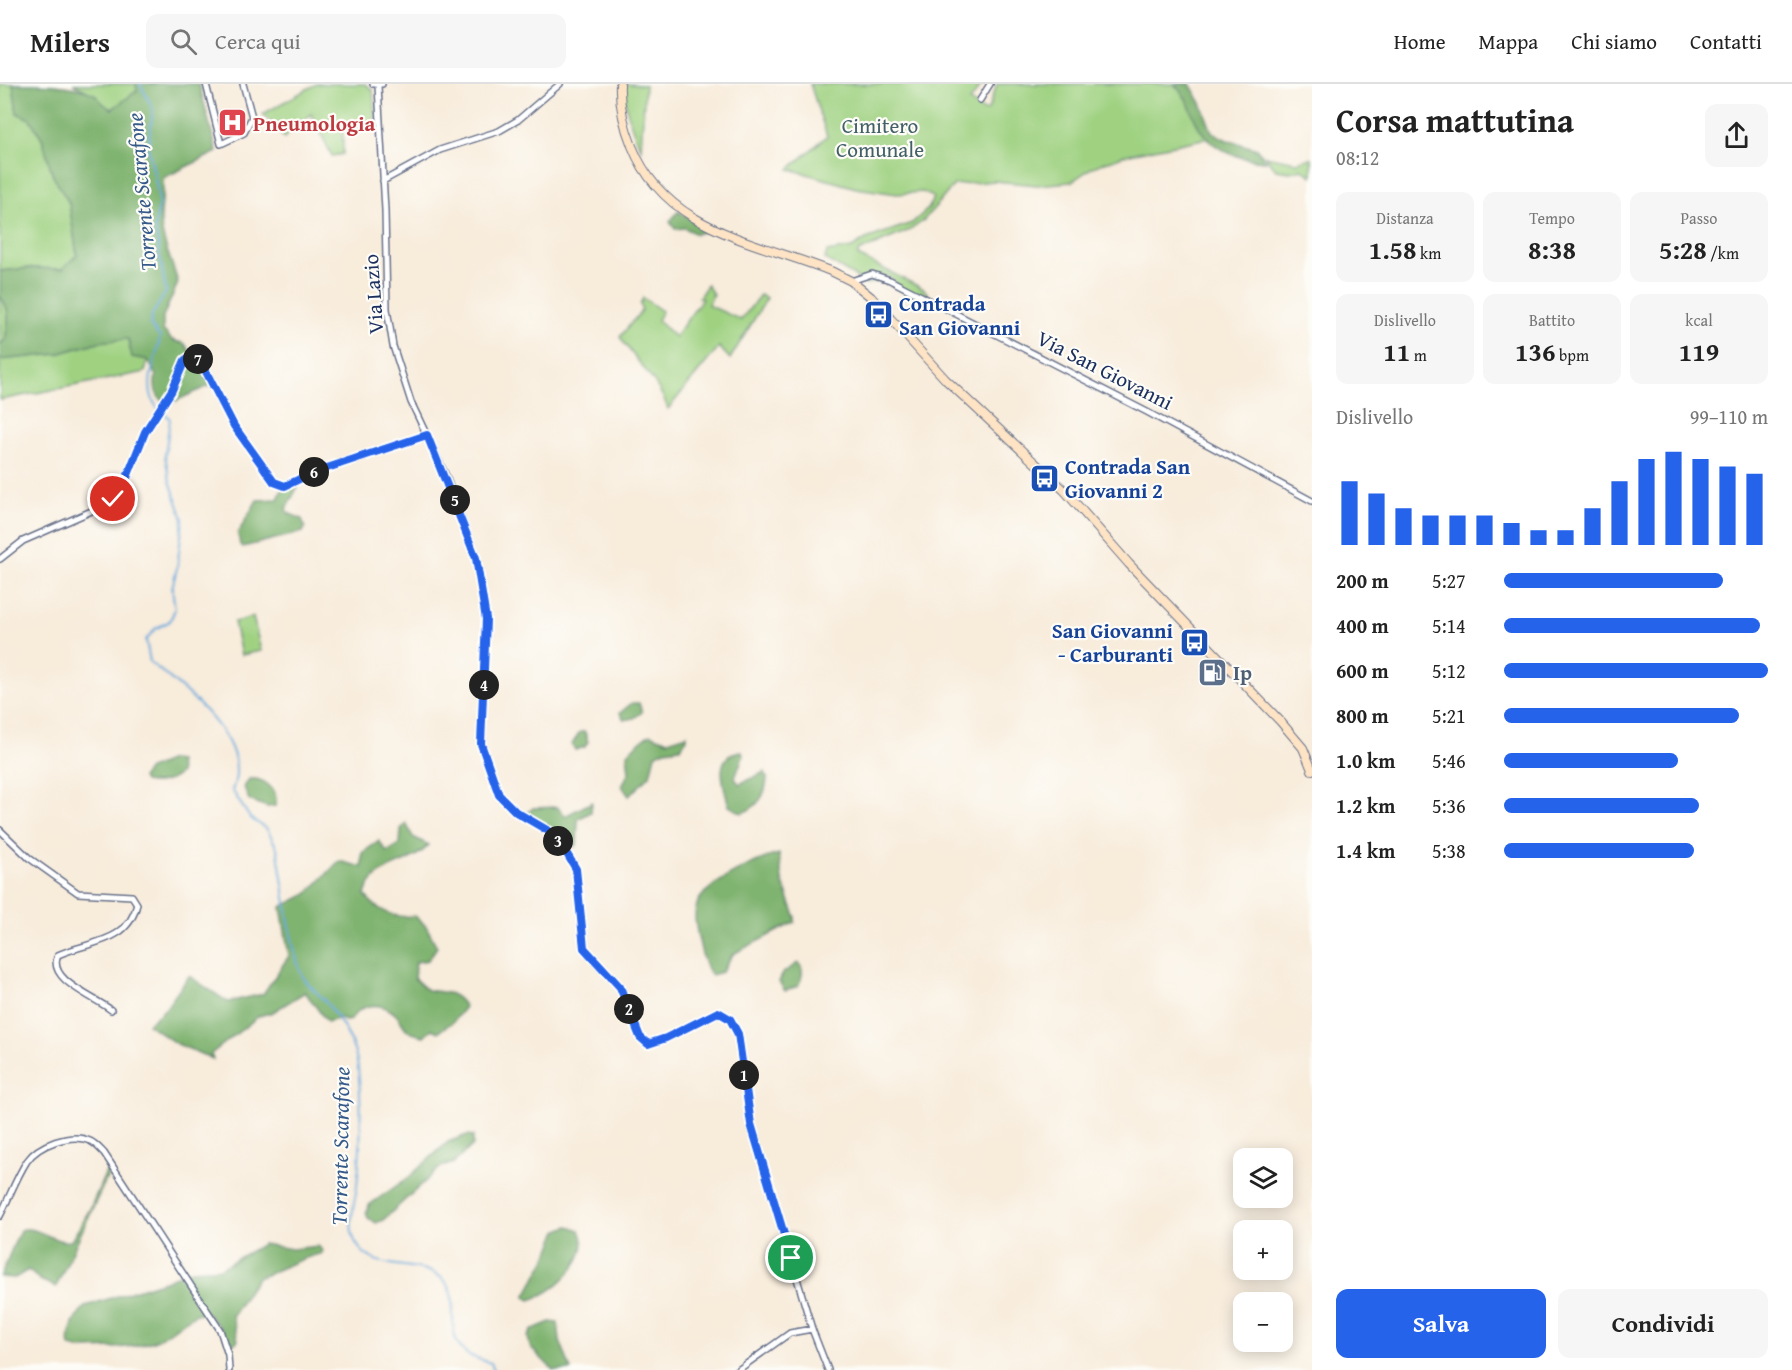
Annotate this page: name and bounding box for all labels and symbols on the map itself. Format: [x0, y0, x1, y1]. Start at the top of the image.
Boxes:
hospital icon: Pneumologia [216, 107, 248, 139]
place label: Pneumologia [253, 108, 375, 139]
park label: Cimitero Comunale [836, 110, 924, 165]
water label: Torrente Scarafone [118, 111, 164, 272]
street label: Via Lazio [355, 253, 391, 335]
place label: Contrada San Giovanni [899, 288, 1021, 343]
bus stop icon: Contrada San Giovanni [862, 299, 894, 331]
street label: Via San Giovanni [1032, 322, 1178, 418]
pin: 7 [183, 344, 213, 374]
place label: Contrada San Giovanni 2 [1065, 451, 1191, 506]
pin: 6 [299, 457, 329, 487]
bus stop icon: Contrada San Giovanni 2 [1028, 462, 1060, 494]
pin [87, 473, 138, 524]
pin: 5 [440, 485, 470, 515]
place label: San Giovanni - Carburanti [1052, 615, 1173, 670]
bus stop icon: San Giovanni - Carburanti [1178, 626, 1210, 658]
fuel station icon: Ip [1196, 656, 1228, 688]
place label: Ip [1233, 657, 1252, 688]
pin: 4 [469, 670, 499, 700]
pin: 3 [543, 826, 573, 856]
pin: 2 [614, 994, 644, 1024]
pin: 1 [729, 1060, 759, 1090]
water label: Torrente Scarafone [323, 1066, 357, 1226]
pin [765, 1232, 816, 1283]

